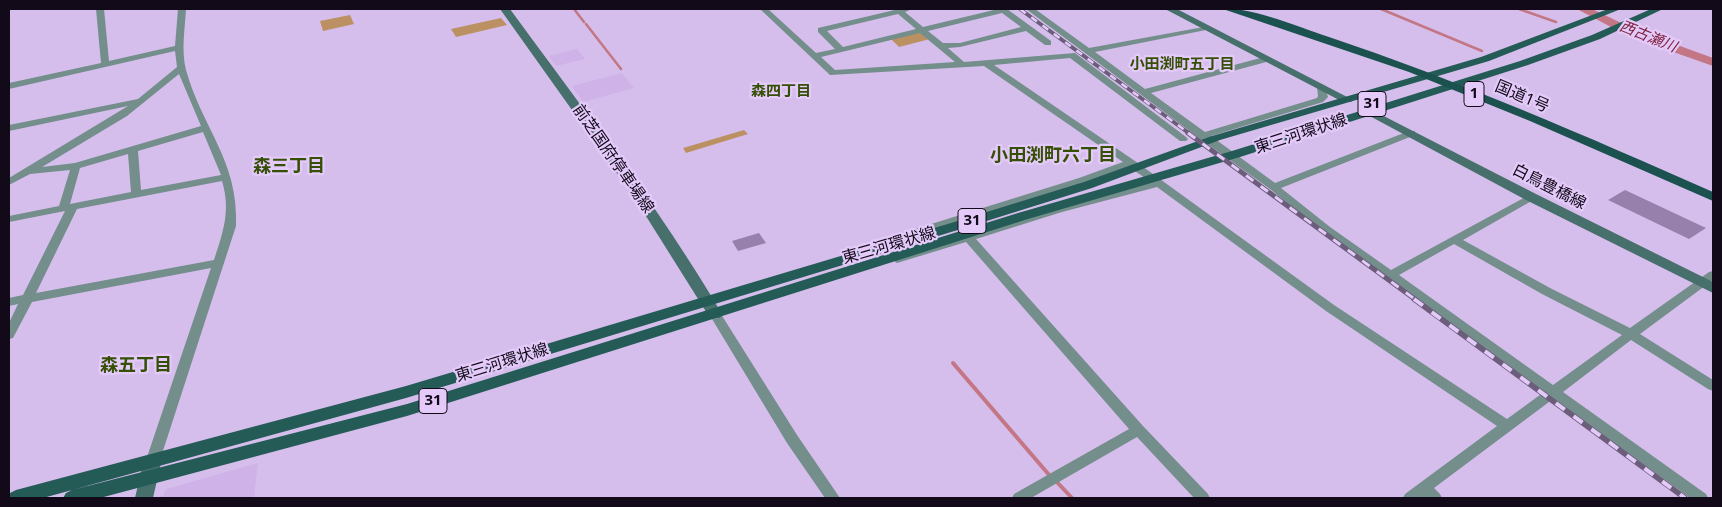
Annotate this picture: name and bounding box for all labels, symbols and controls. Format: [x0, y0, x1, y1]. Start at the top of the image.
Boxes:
water label: 西古瀬川 [1617, 17, 1679, 57]
district label: 小田渕町五丁目 [1130, 56, 1234, 74]
street label: 国道1号 [1492, 77, 1552, 117]
road number: 1 [1464, 82, 1484, 106]
district label: 森四丁目 [751, 83, 811, 101]
road number: 31 [1358, 92, 1386, 116]
street label: 前芝国府停車場線 [568, 101, 658, 217]
street label: 東三河環状線 [1252, 110, 1350, 158]
district label: 小田渕町六丁目 [990, 145, 1116, 167]
district label: 森三丁目 [253, 156, 325, 178]
street label: 白鳥豊橋線 [1509, 160, 1589, 214]
road number: 31 [958, 208, 986, 234]
street label: 東三河環状線 [840, 224, 938, 268]
street label: 東三河環状線 [453, 340, 551, 386]
district label: 森五丁目 [100, 355, 172, 377]
road number: 31 [419, 388, 447, 414]

